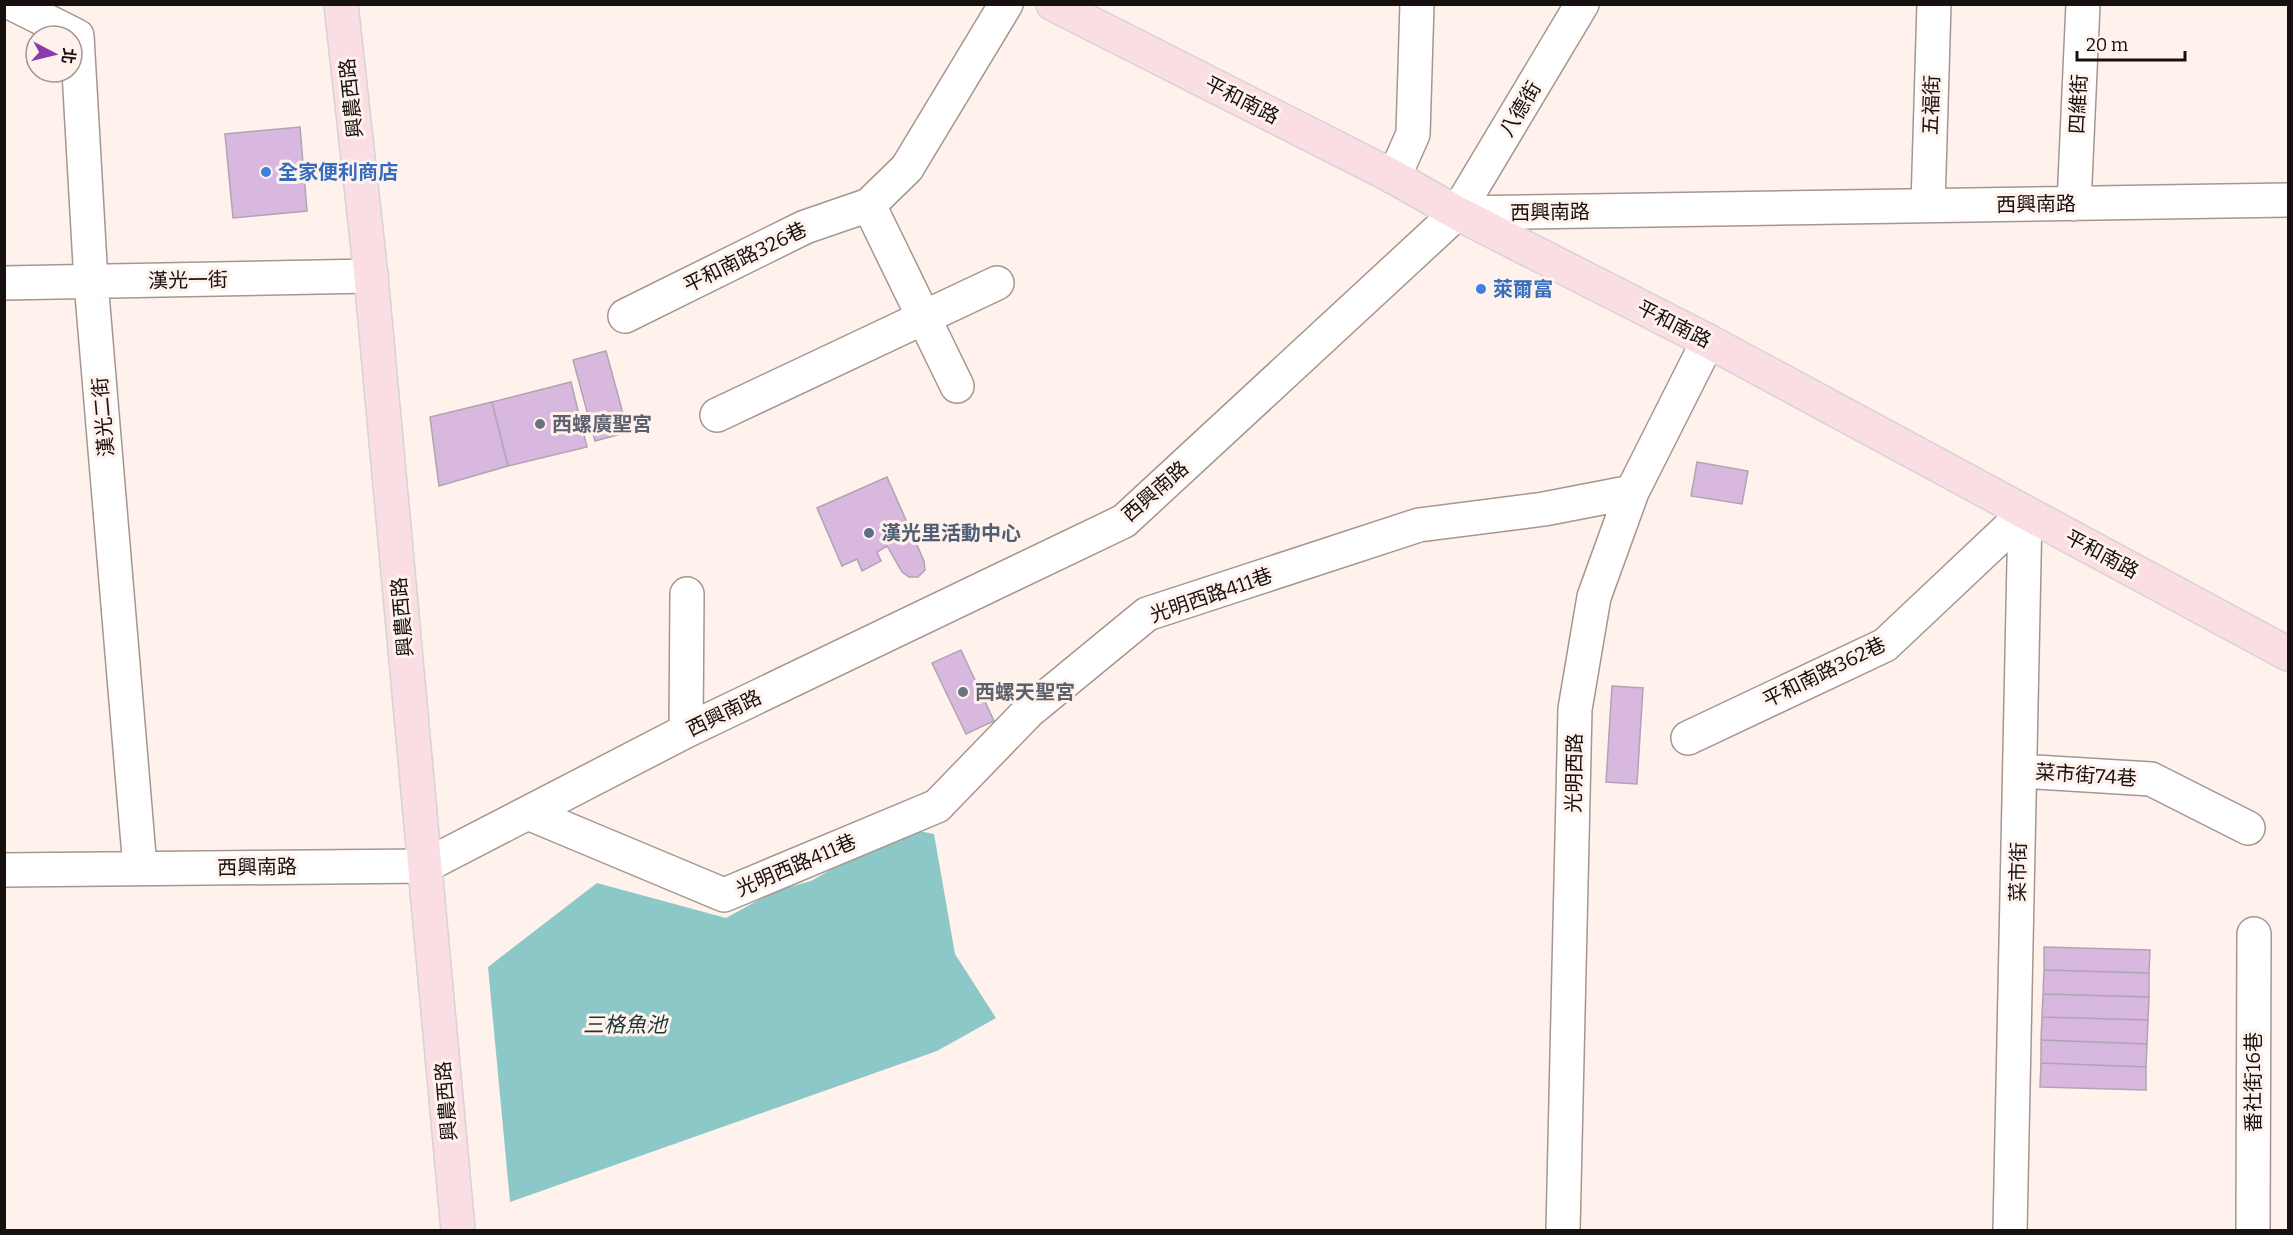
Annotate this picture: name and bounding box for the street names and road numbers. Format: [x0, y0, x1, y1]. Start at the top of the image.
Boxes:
street label: 興農西路 [335, 57, 367, 139]
street label: 平和南路 [1201, 71, 1283, 129]
street label: 四維街 [2064, 73, 2092, 135]
street label: 五福街 [1918, 75, 1944, 135]
street label: 八德街 [1494, 77, 1546, 141]
street label: 西興南路 [1996, 191, 2076, 217]
street label: 西興南路 [1510, 199, 1590, 225]
street label: 平和南路326巷 [680, 217, 810, 297]
street label: 漢光一街 [148, 267, 228, 293]
street label: 平和南路 [1633, 295, 1715, 353]
street label: 漢光二街 [88, 376, 118, 458]
street label: 西興南路 [1117, 456, 1193, 526]
street label: 平和南路 [2061, 525, 2143, 583]
street label: 光明西路411巷 [1147, 563, 1275, 627]
street label: 興農西路 [387, 576, 417, 658]
street label: 平和南路362巷 [1759, 632, 1889, 712]
street label: 西興南路 [683, 685, 765, 741]
street label: 光明西路 [1561, 733, 1587, 813]
street label: 菜市街74巷 [2035, 759, 2137, 791]
street label: 光明西路411巷 [732, 829, 860, 901]
street label: 菜市街 [2005, 842, 2031, 902]
street label: 西興南路 [217, 854, 297, 880]
street label: 番社街16巷 [2241, 1032, 2265, 1132]
street label: 興農西路 [431, 1060, 461, 1142]

